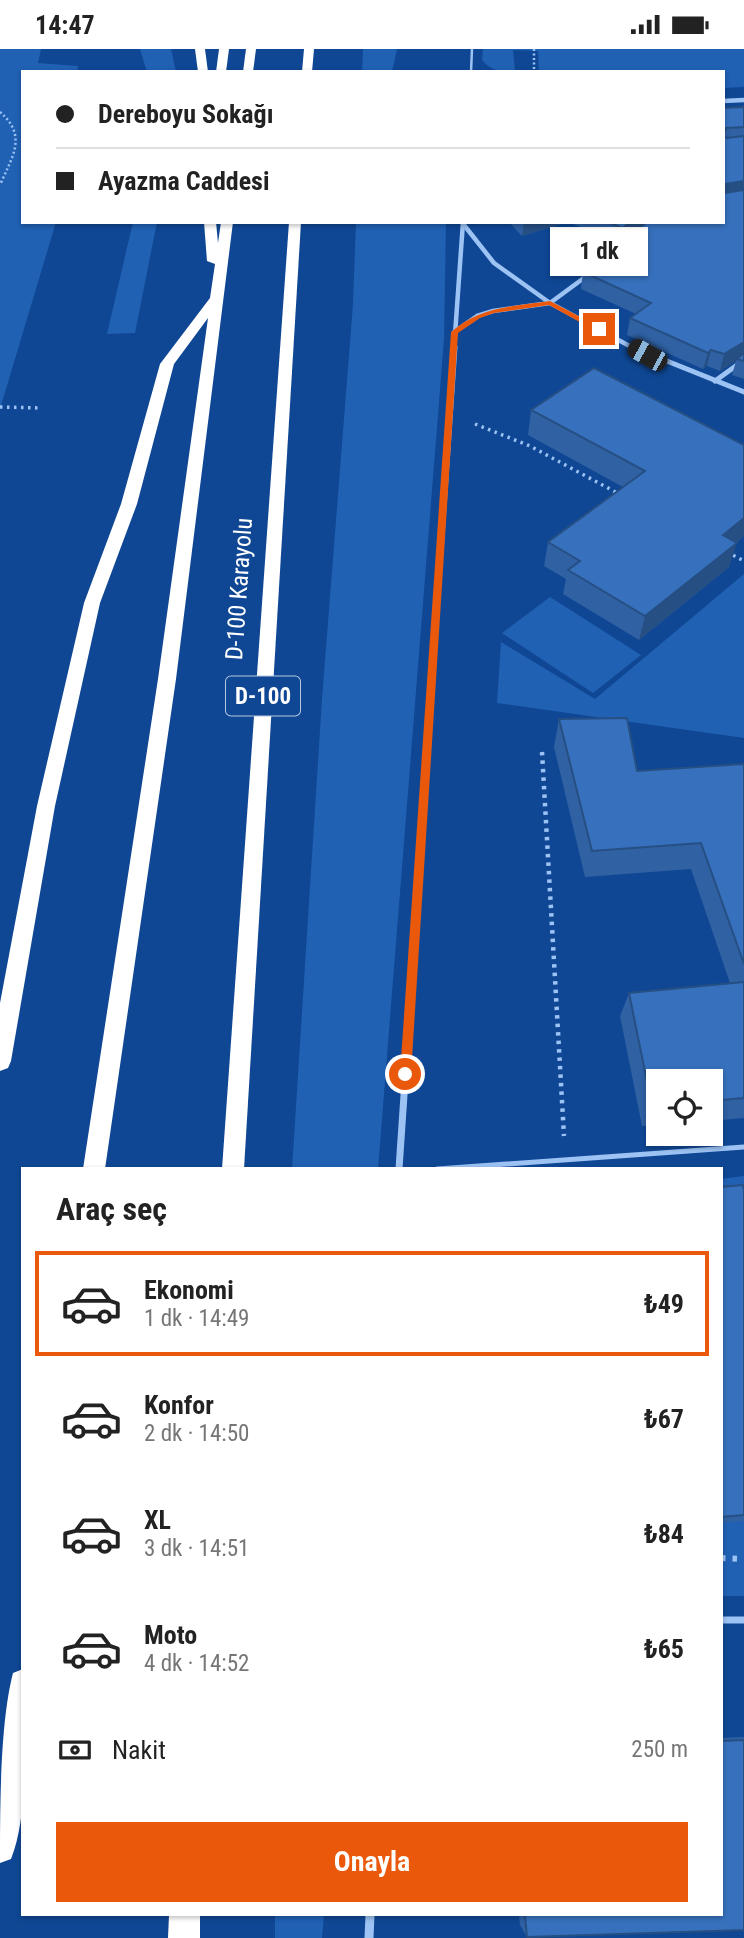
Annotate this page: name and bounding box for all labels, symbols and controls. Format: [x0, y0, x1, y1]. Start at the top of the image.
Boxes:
text: 14:47 [35, 10, 95, 40]
text: Dereboyu Sokağı [98, 99, 273, 129]
text: Ayazma Caddesi [98, 166, 269, 196]
callout: 1 dk [550, 227, 648, 277]
text: 1 dk [579, 238, 619, 265]
route end [583, 313, 615, 345]
car [624, 336, 671, 374]
street label: D-100 Karayolu [220, 517, 258, 661]
road number: D-100 [226, 677, 300, 715]
route start [389, 1058, 421, 1090]
map controls [646, 1069, 723, 1146]
button: locate [646, 1069, 723, 1146]
text: Araç seç [56, 1190, 167, 1228]
icon: car [60, 1272, 123, 1335]
text: Ekonomi [144, 1275, 234, 1305]
text: ₺49 [644, 1289, 684, 1319]
text: 1 dk · 14:49 [144, 1305, 249, 1332]
icon: car [60, 1387, 123, 1450]
text: Konfor [144, 1390, 214, 1420]
text: ₺67 [644, 1404, 684, 1434]
text: 2 dk · 14:50 [144, 1420, 249, 1447]
icon: car [60, 1502, 123, 1565]
text: XL [144, 1505, 171, 1535]
text: ₺84 [644, 1519, 684, 1549]
text: 3 dk · 14:51 [144, 1535, 249, 1562]
icon: car [60, 1617, 123, 1680]
text: Moto [144, 1620, 197, 1650]
text: ₺65 [644, 1634, 684, 1664]
text: 4 dk · 14:52 [144, 1650, 249, 1677]
icon: cash [56, 1731, 94, 1769]
text: Nakit [112, 1735, 166, 1765]
text: 250 m [631, 1736, 688, 1763]
button: Onayla [56, 1822, 688, 1902]

